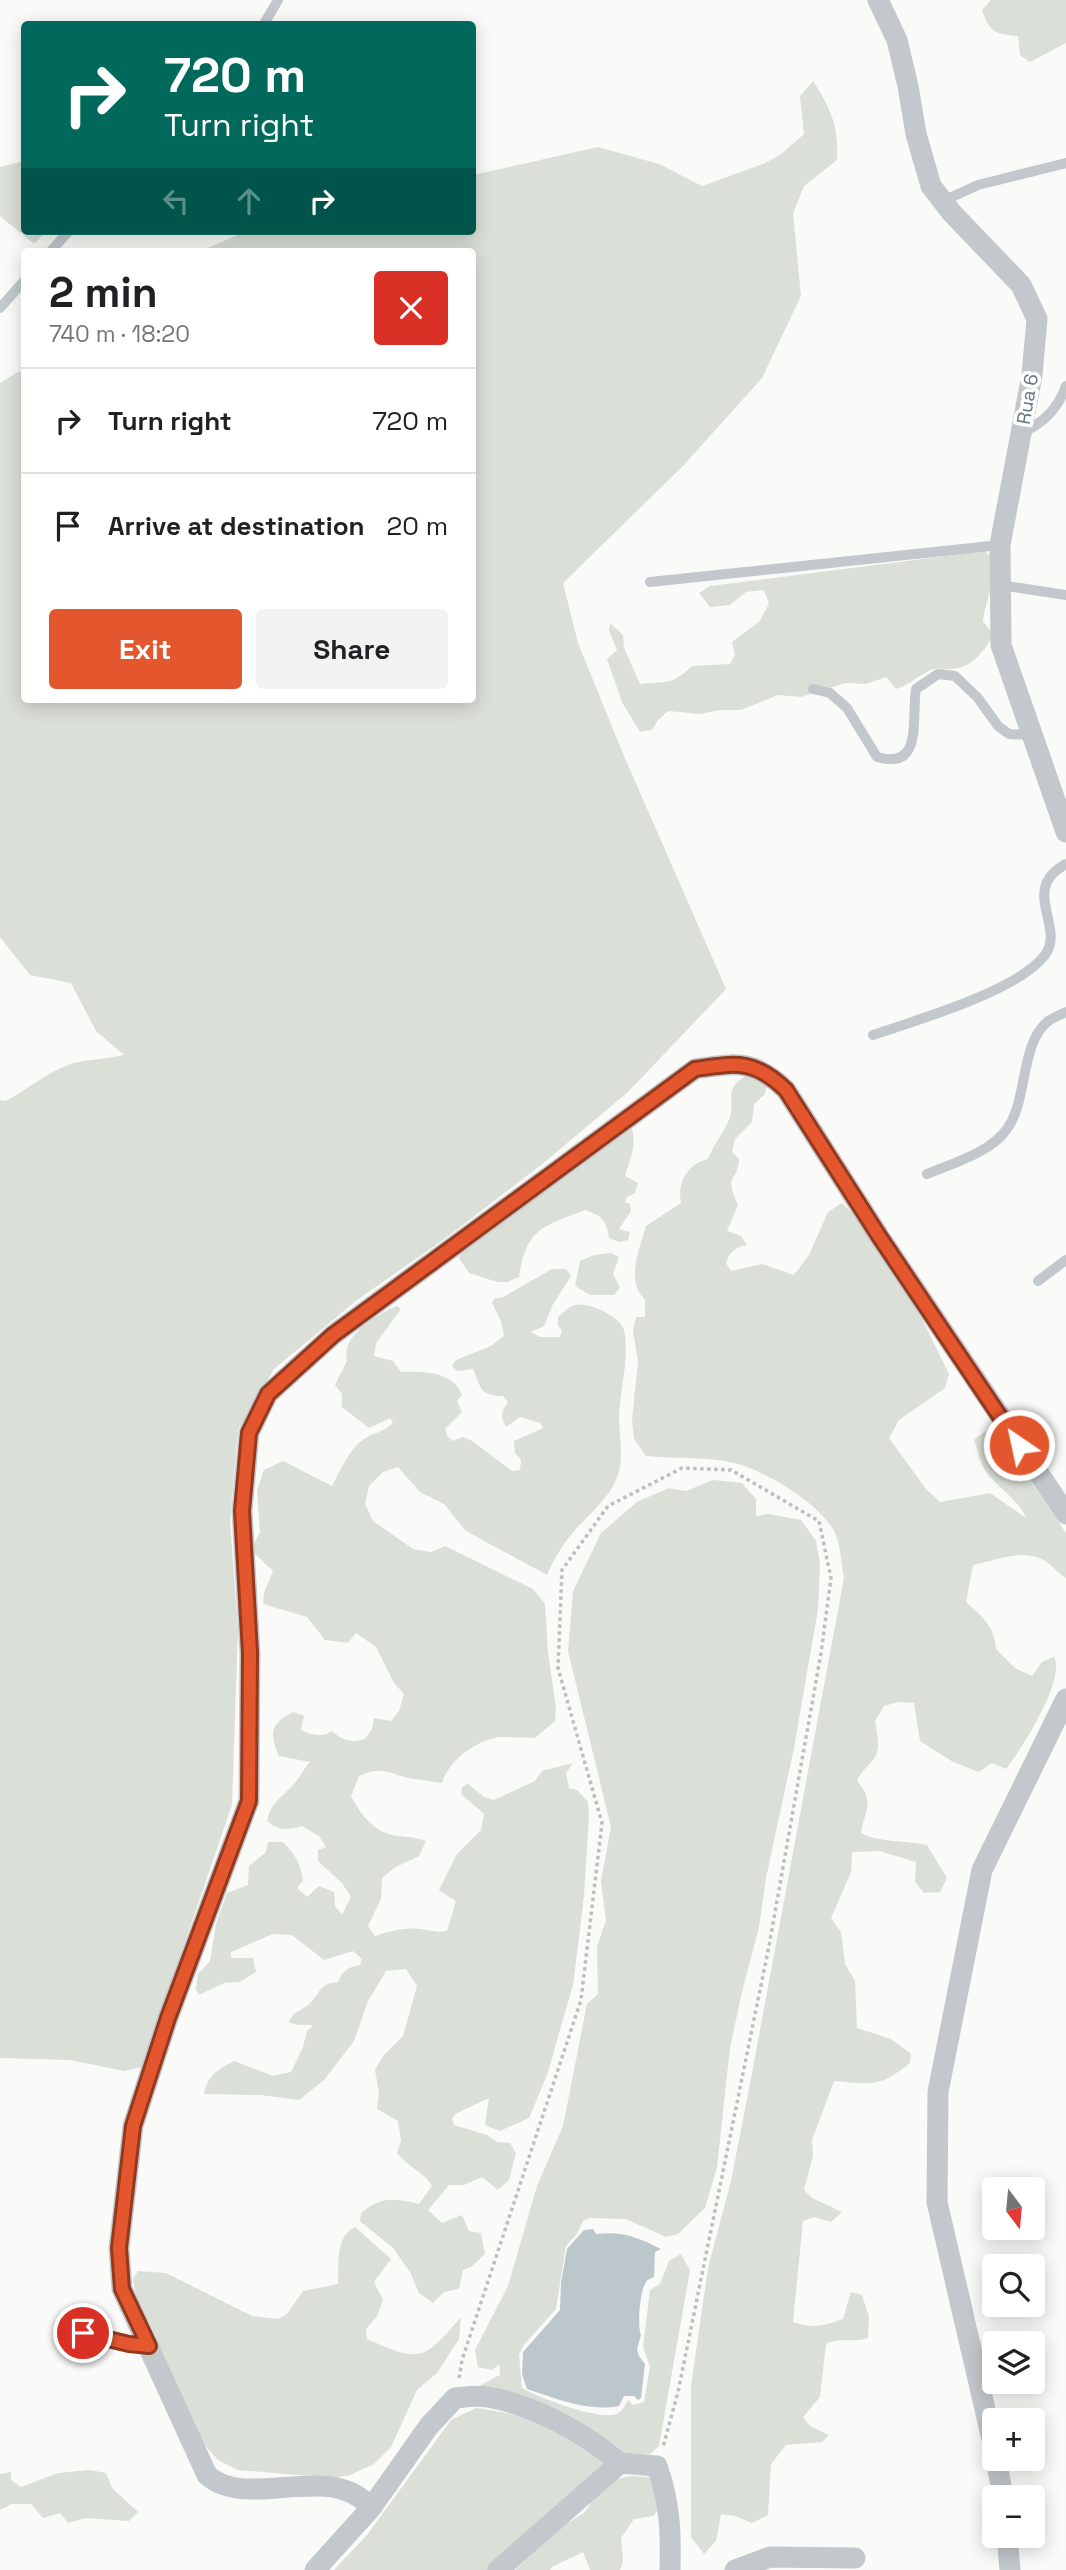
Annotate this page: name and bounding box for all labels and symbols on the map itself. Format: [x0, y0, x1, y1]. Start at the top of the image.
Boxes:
street label: Rua 6 [1011, 372, 1044, 426]
position arrow [982, 1408, 1056, 1482]
north arrow [982, 2177, 1045, 2240]
pin [53, 2303, 113, 2363]

